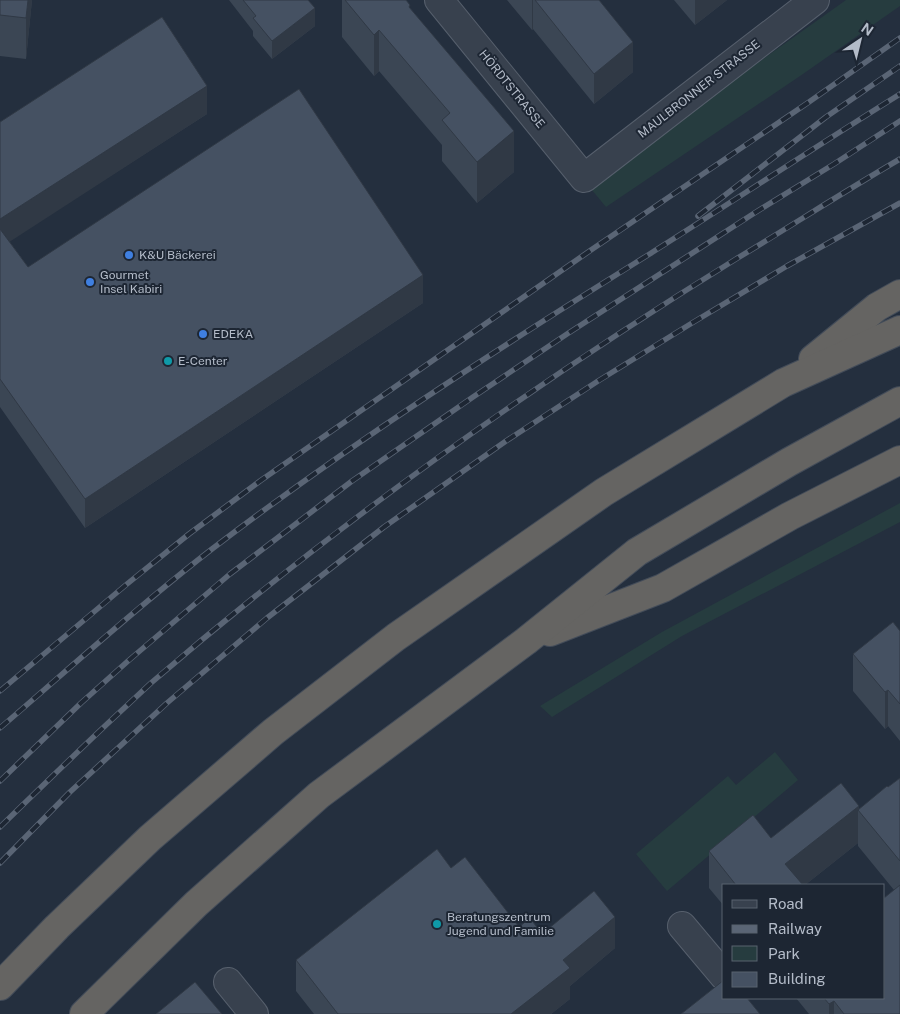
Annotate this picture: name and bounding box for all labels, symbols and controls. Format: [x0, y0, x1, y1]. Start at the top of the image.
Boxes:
north arrow [835, 15, 885, 65]
text: N [858, 20, 877, 39]
street label: MAULBRONNER STRASSE [635, 37, 763, 141]
street label: HÖRDTSTRASSE [476, 47, 548, 131]
place label: K&U Bäckerei [139, 248, 216, 262]
marker: K&U Bäckerei [123, 249, 135, 261]
place label: Gourmet Insel Kabiri [100, 268, 162, 296]
marker: Gourmet Insel Kabiri [84, 276, 96, 288]
place label: EDEKA [213, 327, 254, 341]
marker: EDEKA [197, 328, 209, 340]
place label: E-Center [178, 354, 228, 368]
marker: E-Center [162, 355, 174, 367]
legend [722, 884, 885, 999]
text: Road [768, 895, 804, 912]
place label: Beratungszentrum Jugend und Familie [447, 910, 554, 938]
marker: Beratungszentrum Jugend und Familie [431, 918, 443, 930]
text: Railway [768, 920, 822, 937]
text: Park [768, 945, 800, 962]
text: Building [768, 970, 826, 987]

